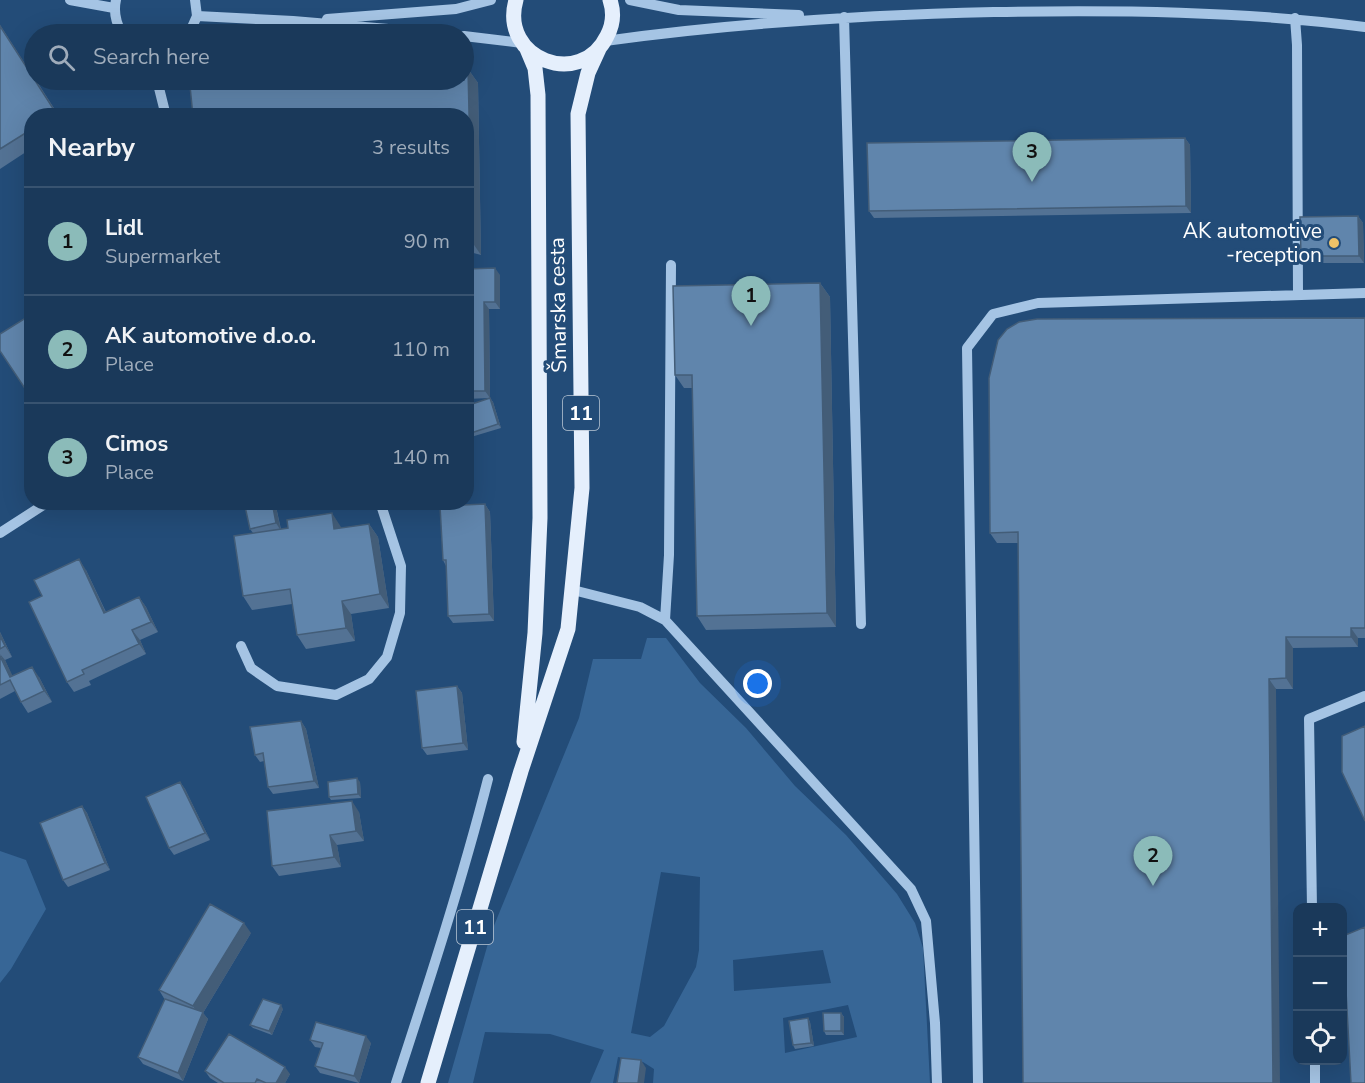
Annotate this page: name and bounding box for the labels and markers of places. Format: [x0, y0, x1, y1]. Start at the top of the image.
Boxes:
pin: 3 [1012, 132, 1052, 182]
place label: AK automotive -reception [1183, 217, 1322, 269]
marker: AK automotive -reception [1327, 236, 1341, 250]
pin: 1 [732, 276, 771, 326]
pin: 2 [1134, 836, 1172, 886]

